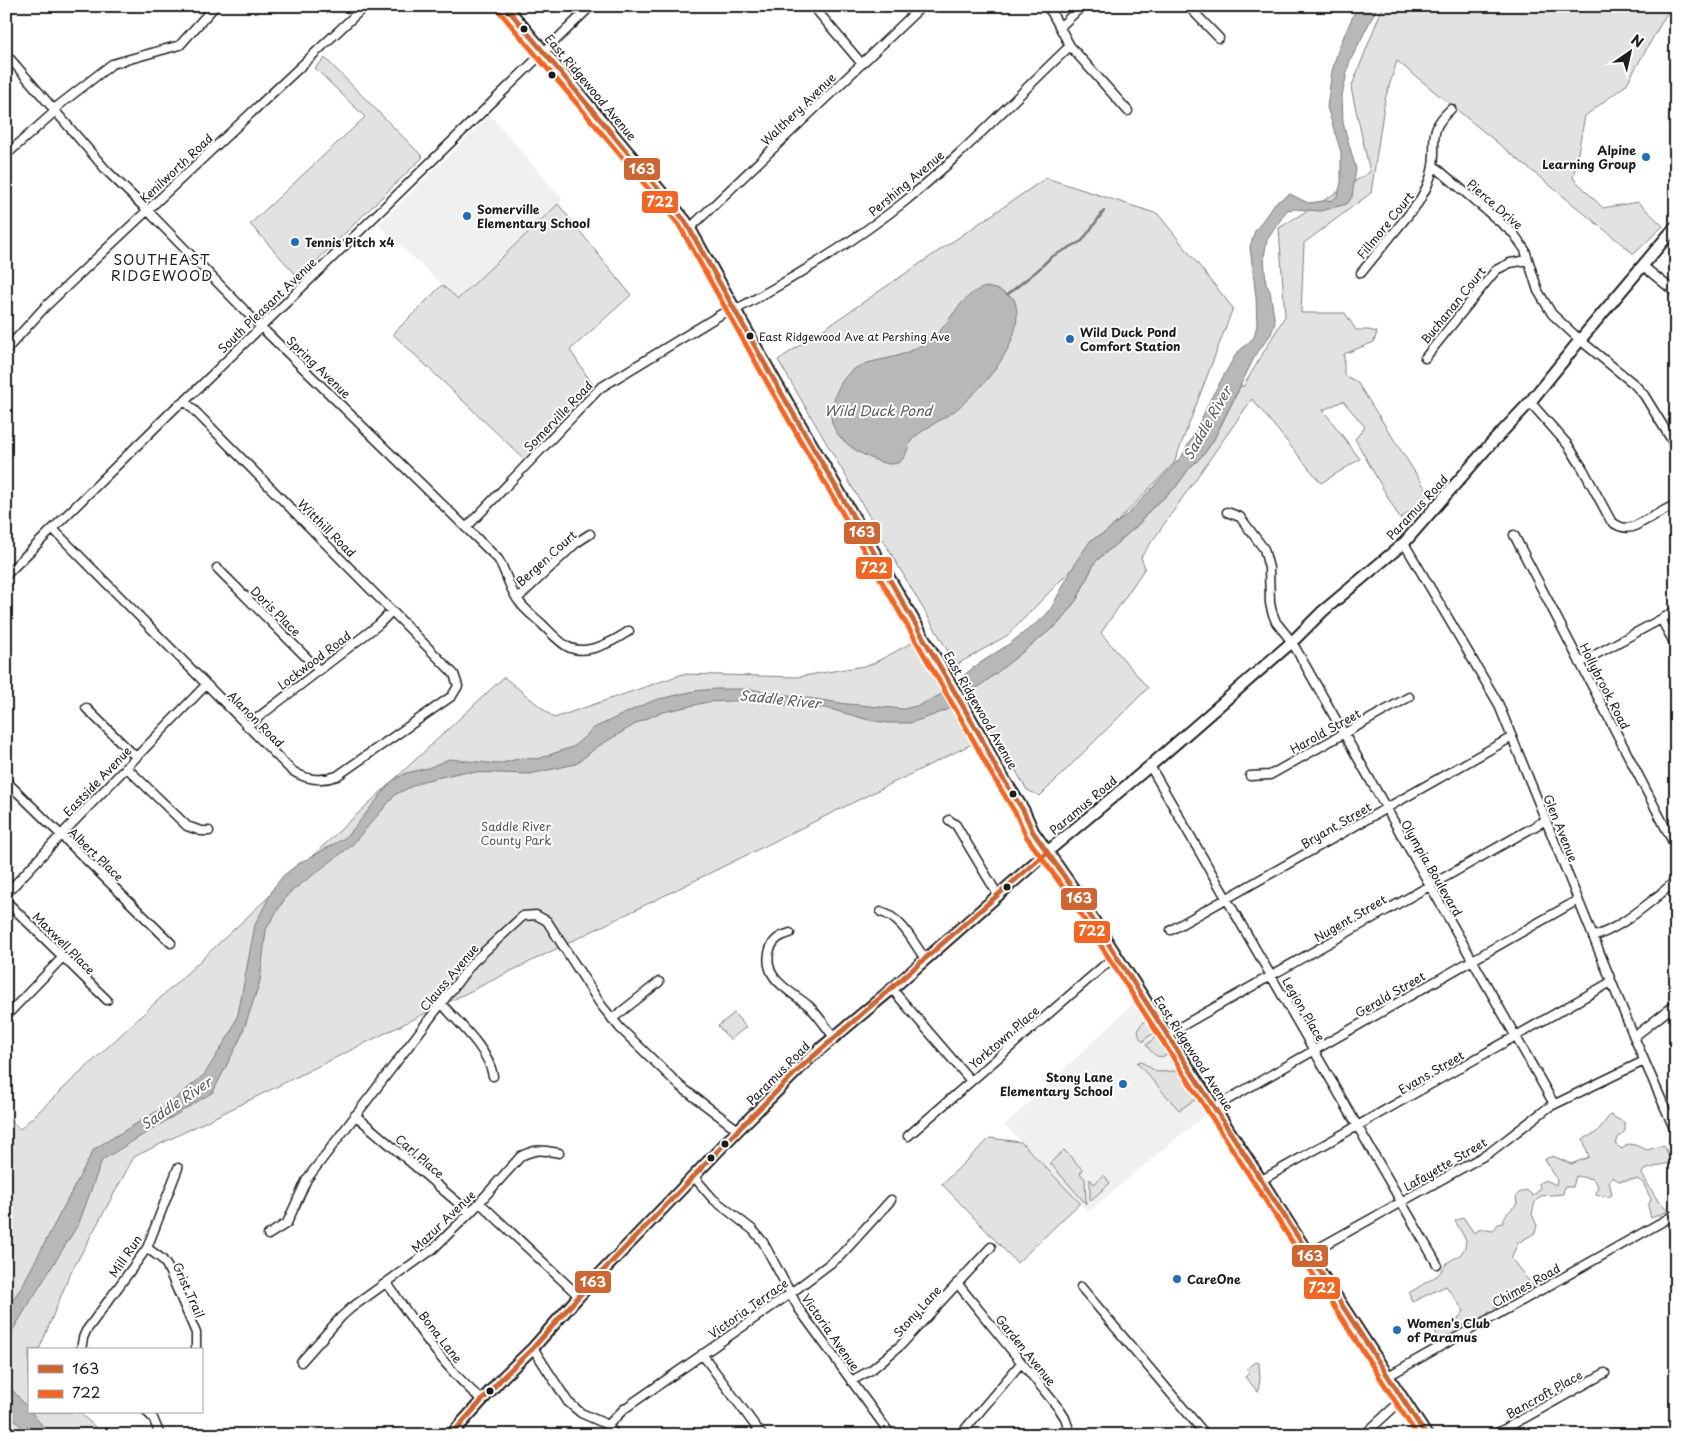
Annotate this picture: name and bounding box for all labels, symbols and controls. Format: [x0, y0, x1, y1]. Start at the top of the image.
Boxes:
unlabelled marker [519, 24, 529, 34]
north arrow [1604, 28, 1654, 78]
text: N [1627, 29, 1648, 53]
street label: East Ridgewood Avenue [541, 30, 641, 144]
street label: Walthery Avenue [757, 68, 840, 149]
unlabelled marker [547, 70, 557, 80]
street label: Kenilworth Road [135, 129, 217, 207]
place label: Alpine Learning Group [1542, 141, 1636, 173]
street label: Pershing Avenue [864, 146, 948, 220]
marker: Alpine Learning Group [1640, 151, 1652, 163]
line badge: 163 [623, 157, 661, 181]
text: 163 [629, 158, 655, 179]
street label: Pierce Drive [1463, 175, 1527, 233]
street label: Fillmore Court [1352, 187, 1418, 262]
line badge: 722 [641, 190, 679, 214]
text: 722 [647, 191, 673, 212]
place label: Somerville Elementary School [477, 200, 590, 232]
marker: Somerville Elementary School [461, 210, 473, 222]
place label: Tennis Pitch x4 [305, 233, 394, 251]
marker: Tennis Pitch x4 [289, 236, 301, 248]
district label: SOUTHEAST RIDGEWOOD [111, 249, 213, 286]
street label: South Pleasant Avenue [214, 253, 321, 357]
street label: Buchanan Court [1416, 263, 1490, 347]
place label: Wild Duck Pond Comfort Station [1080, 323, 1180, 355]
place label: East Ridgewood Ave at Pershing Ave [759, 328, 950, 345]
marker: East Ridgewood Ave at Pershing Ave [745, 331, 755, 341]
street label: Spring Avenue [283, 332, 355, 403]
marker: Wild Duck Pond Comfort Station [1064, 333, 1076, 345]
street label: Somerville Road [520, 377, 597, 455]
water label: Saddle River [1178, 381, 1237, 463]
water label: Wild Duck Pond [824, 400, 934, 421]
street label: Paramus Road [1382, 470, 1452, 544]
street label: Witthill Road [294, 495, 360, 561]
line badge: 163 [843, 521, 881, 545]
text: 163 [849, 521, 875, 542]
street label: Bergen Court [512, 526, 581, 590]
line badge: 722 [855, 556, 893, 580]
text: 722 [861, 557, 887, 578]
street label: Doris Place [247, 582, 305, 640]
street label: Lockwood Road [274, 626, 354, 694]
street label: Hollybrook Road [1575, 640, 1635, 732]
street label: East Ridgewood Avenue [940, 647, 1023, 773]
water label: Saddle River [738, 684, 823, 714]
street label: Alanon Road [224, 687, 288, 751]
street label: Harold Street [1286, 704, 1364, 758]
street label: Eastside Avenue [59, 742, 136, 820]
street label: Paramus Road [1045, 771, 1121, 839]
unlabelled marker [1008, 789, 1018, 799]
street label: Glen Avenue [1539, 791, 1583, 865]
street label: Bryant Street [1297, 797, 1375, 853]
street label: Olympia Boulevard [1397, 816, 1467, 920]
park label: Saddle River County Park [480, 817, 552, 849]
street label: Albert Place [64, 823, 128, 885]
unlabelled marker [1002, 882, 1012, 892]
line badge: 163 [1060, 887, 1098, 911]
text: 163 [1066, 887, 1092, 908]
street label: Nugent Street [1310, 890, 1390, 946]
street label: Maxwell Place [29, 908, 99, 978]
line badge: 722 [1073, 920, 1111, 944]
text: 722 [1079, 920, 1105, 941]
street label: Clauss Avenue [415, 939, 483, 1015]
street label: Gerald Street [1352, 967, 1428, 1021]
street label: Legion Place [1278, 973, 1330, 1045]
street label: East Ridgewood Avenue [1150, 992, 1238, 1114]
street label: Yorktown Place [965, 1002, 1043, 1072]
street label: Paramus Road [742, 1037, 814, 1109]
street label: Evans Street [1395, 1046, 1467, 1098]
place label: Stony Lane Elementary School [1000, 1068, 1113, 1100]
water label: Saddle River [136, 1071, 217, 1134]
marker: Stony Lane Elementary School [1117, 1078, 1129, 1090]
street label: Carl Place [392, 1130, 448, 1182]
street label: Lafayette Street [1400, 1133, 1490, 1195]
unlabelled marker [720, 1139, 730, 1149]
unlabelled marker [706, 1153, 716, 1163]
street label: Mazur Avenue [407, 1186, 479, 1256]
street label: Mill Run [104, 1231, 146, 1281]
line badge: 163 [1291, 1244, 1329, 1268]
text: 163 [1297, 1245, 1323, 1266]
street label: Grist Trail [169, 1259, 209, 1321]
street label: Chimes Road [1489, 1259, 1563, 1311]
line badge: 163 [574, 1270, 612, 1294]
place label: CareOne [1187, 1270, 1241, 1288]
text: 163 [580, 1271, 606, 1292]
marker: CareOne [1171, 1273, 1183, 1285]
street label: Victoria Terrace [704, 1274, 792, 1342]
line badge: 722 [1303, 1276, 1341, 1300]
text: 722 [1309, 1277, 1335, 1298]
street label: Stony Lane [889, 1281, 945, 1341]
street label: Victoria Avenue [798, 1290, 865, 1375]
street label: Bona Lane [415, 1307, 467, 1367]
street label: Garden Avenue [992, 1311, 1061, 1390]
place label: Women's Club of Paramus [1407, 1314, 1490, 1346]
marker: Women's Club of Paramus [1391, 1324, 1403, 1336]
legend [28, 1348, 202, 1414]
text: 163 [72, 1356, 99, 1379]
street label: Bancroft Place [1502, 1366, 1586, 1422]
text: 722 [72, 1380, 100, 1403]
unlabelled marker [485, 1386, 495, 1396]

